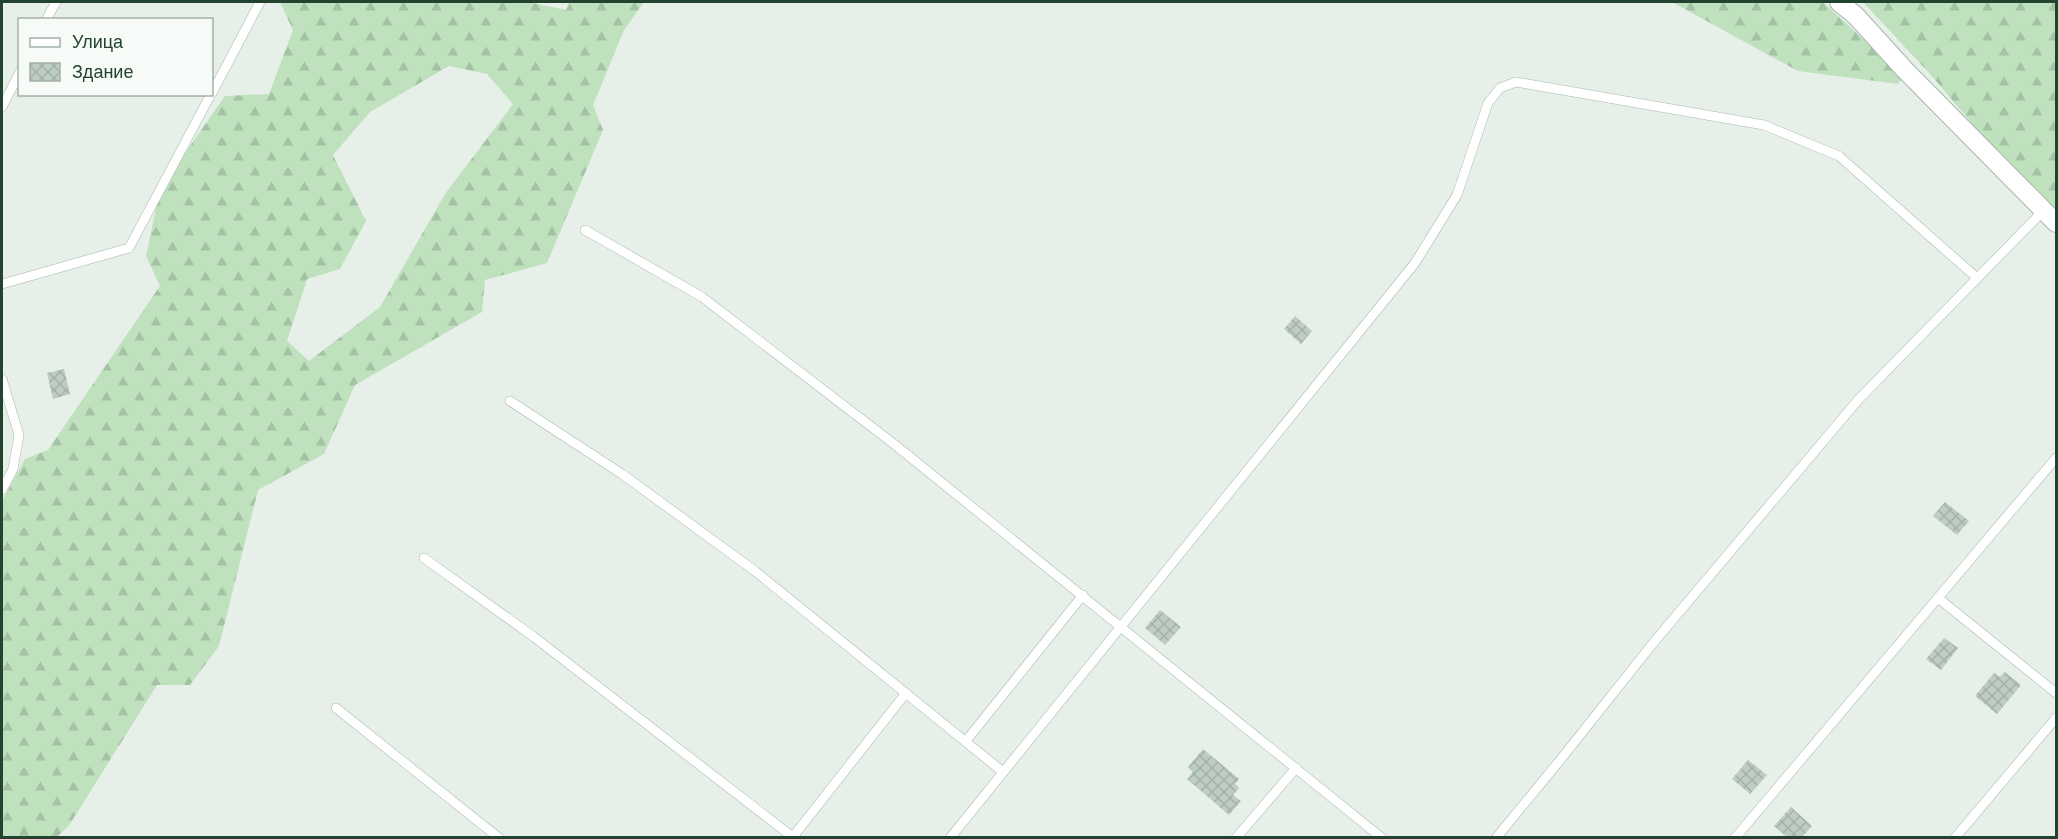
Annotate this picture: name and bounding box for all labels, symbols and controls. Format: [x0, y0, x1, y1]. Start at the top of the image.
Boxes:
legend [18, 18, 213, 96]
text: Улица [72, 31, 124, 52]
text: Здание [72, 61, 133, 82]

